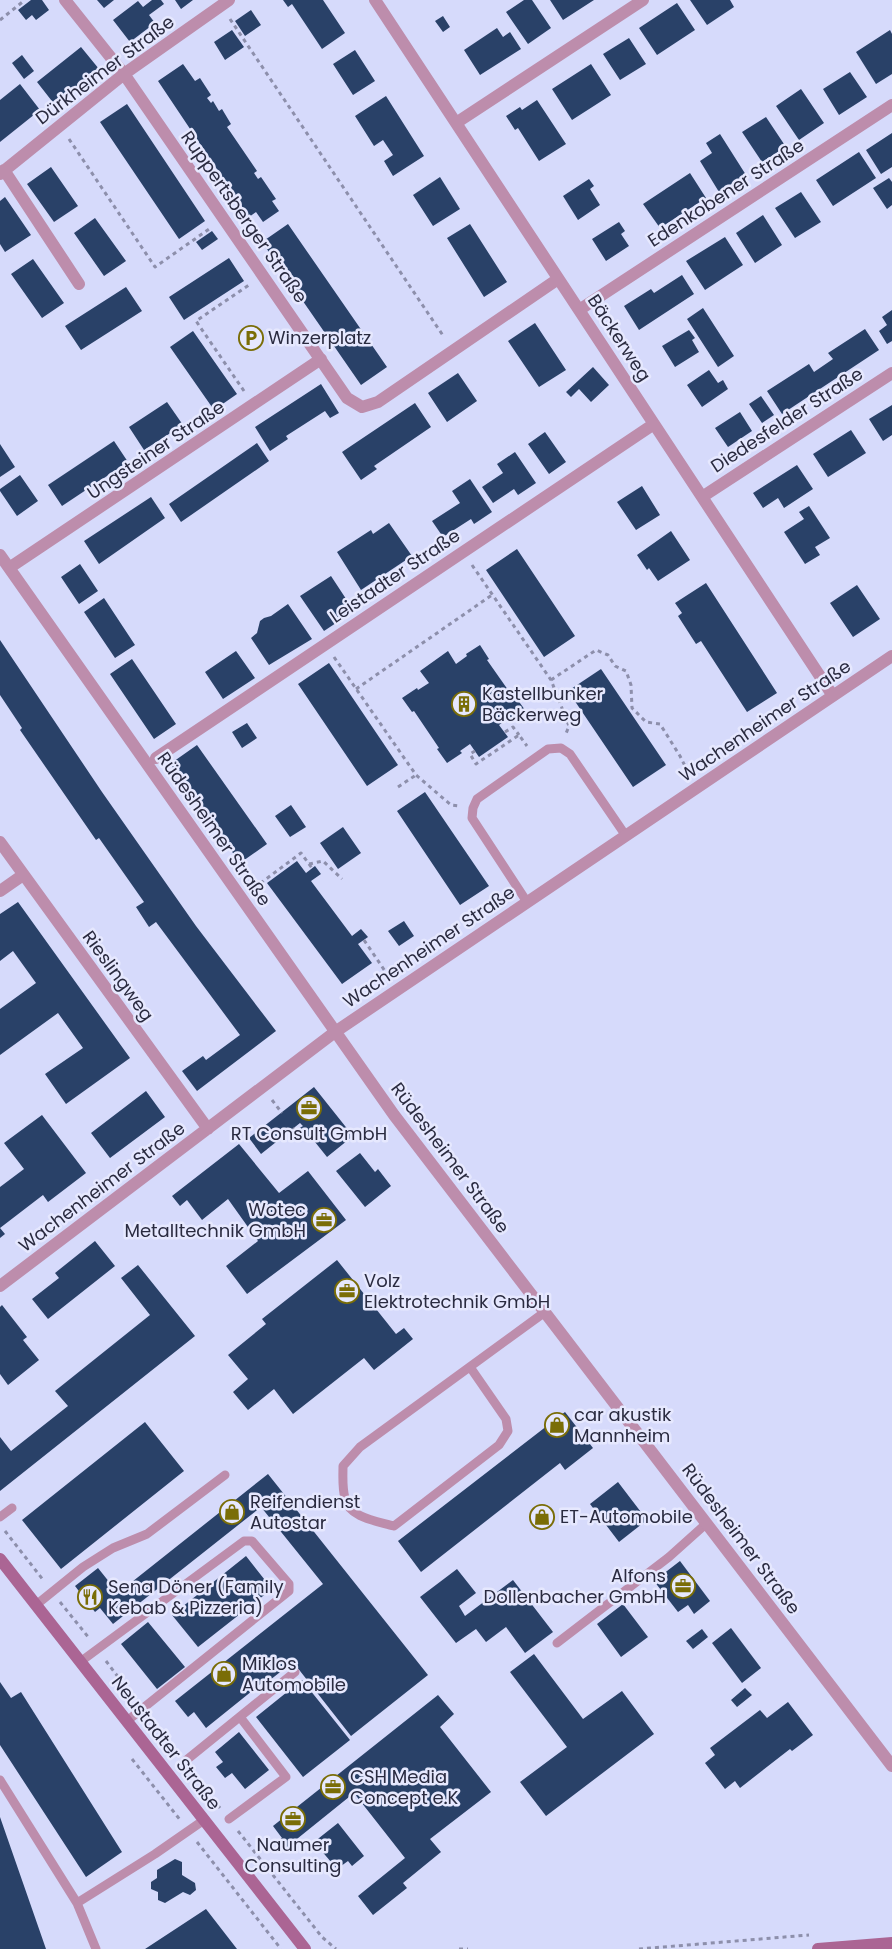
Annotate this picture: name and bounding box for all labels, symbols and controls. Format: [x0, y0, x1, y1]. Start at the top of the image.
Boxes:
street label: Dürkheimer Straße [30, 9, 179, 130]
street label: Ruppertsberger Straße [175, 126, 313, 308]
street label: Edenkobener Straße [643, 133, 809, 253]
street label: Bäckerweg [582, 289, 657, 386]
parking icon: Winzerplatz [238, 325, 264, 351]
place label: Winzerplatz [268, 325, 371, 350]
street label: Diedesfelder Straße [706, 361, 868, 478]
street label: Ungsteiner Straße [82, 394, 229, 505]
street label: Leistadter Straße [325, 523, 465, 629]
street label: Wachenheimer Straße [674, 654, 856, 788]
place label: Kastellbunker Bäckerweg [482, 681, 604, 727]
building icon: Kastellbunker Bäckerweg [451, 691, 477, 717]
street label: Rüdesheimer Straße [152, 747, 277, 911]
street label: Wachenheimer Straße [338, 880, 520, 1014]
street label: Rieslingweg [77, 925, 160, 1026]
street label: Rüdesheimer Straße [385, 1077, 515, 1238]
office icon: RT Consult GmbH [296, 1095, 322, 1121]
street label: Wachenheimer Straße [13, 1116, 190, 1258]
place label: RT Consult GmbH [231, 1121, 387, 1146]
place label: Wotec Metalltechnik GmbH [124, 1197, 306, 1243]
office icon: Wotec Metalltechnik GmbH [311, 1207, 337, 1233]
place label: Volz Elektrotechnik GmbH [364, 1268, 550, 1314]
office icon: Volz Elektrotechnik GmbH [334, 1278, 360, 1304]
place label: car akustik Mannheim [574, 1402, 672, 1448]
shop icon: car akustik Mannheim [544, 1412, 570, 1438]
street label: Rüdesheimer Straße [676, 1458, 806, 1619]
place label: Reifendienst Autostar [250, 1489, 360, 1535]
shop icon: Reifendienst Autostar [219, 1499, 245, 1525]
shop icon: ET-Automobile [529, 1504, 555, 1530]
place label: ET-Automobile [560, 1504, 693, 1529]
place label: Alfons Dollenbacher GmbH [484, 1563, 666, 1609]
office icon: Alfons Dollenbacher GmbH [670, 1573, 696, 1599]
place label: Sena Döner (Family Kebab & Pizzeria) [108, 1574, 284, 1620]
restaurant icon: Sena Döner (Family Kebab & Pizzeria) [77, 1584, 103, 1610]
place label: Miklos Automobile [242, 1651, 346, 1697]
shop icon: Miklos Automobile [211, 1661, 237, 1687]
street label: Neustadter Straße [106, 1670, 227, 1815]
place label: CSH Media Concept e.K [350, 1764, 458, 1810]
office icon: CSH Media Concept e.K [320, 1774, 346, 1800]
office icon: Naumer Consulting [280, 1806, 306, 1832]
place label: Naumer Consulting [245, 1832, 341, 1878]

